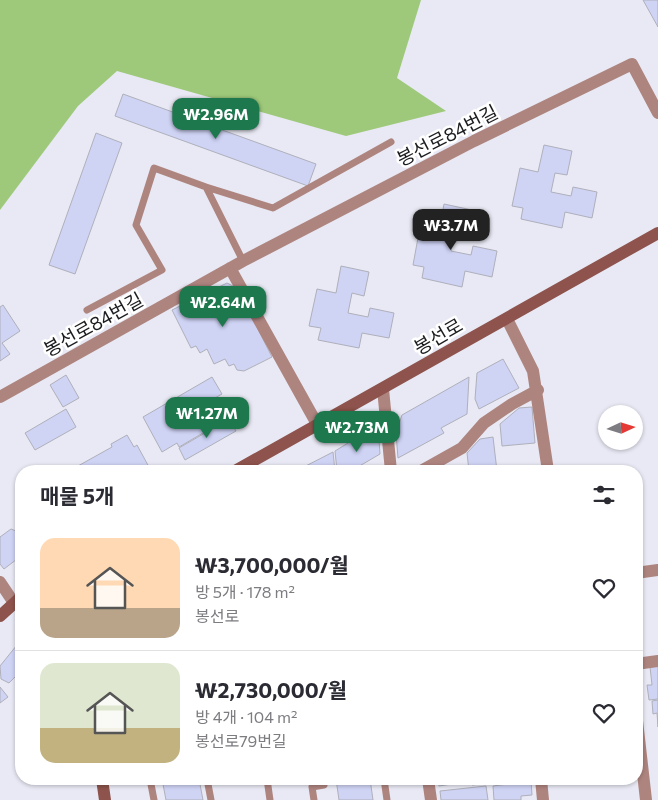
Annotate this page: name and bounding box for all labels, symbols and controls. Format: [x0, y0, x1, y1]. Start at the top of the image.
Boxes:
pin: ₩2.96M [175, 98, 257, 140]
street label: 봉선로84번길 [393, 100, 501, 170]
text: ₩2.96M [183, 104, 249, 123]
pin: ₩3.7M [416, 208, 486, 251]
text: ₩3.7M [424, 215, 478, 234]
pin: ₩2.64M [182, 286, 264, 328]
street label: 봉선로84번길 [39, 287, 147, 361]
text: ₩2.64M [190, 292, 256, 311]
street label: 봉선로 [410, 313, 466, 359]
pin: ₩1.27M [166, 396, 248, 439]
text: ₩1.27M [176, 403, 238, 422]
north arrow [598, 405, 642, 450]
map controls [598, 405, 643, 450]
pin: ₩2.73M [316, 410, 398, 453]
text: ₩2.73M [325, 417, 389, 436]
icon: filters [590, 481, 618, 509]
text: 매물 5개 [40, 483, 114, 508]
text: ₩3,700,000/월 [195, 552, 349, 577]
icon: home [80, 558, 140, 618]
icon: heart [590, 574, 618, 602]
text: 방 5개 · 178 m² [195, 582, 295, 601]
text: 봉선로 [195, 606, 239, 625]
text: ₩2,730,000/월 [195, 677, 347, 702]
icon: home [80, 683, 140, 743]
icon: heart [590, 699, 618, 727]
text: 방 4개 · 104 m² [195, 707, 297, 726]
text: 봉선로79번길 [195, 731, 287, 750]

